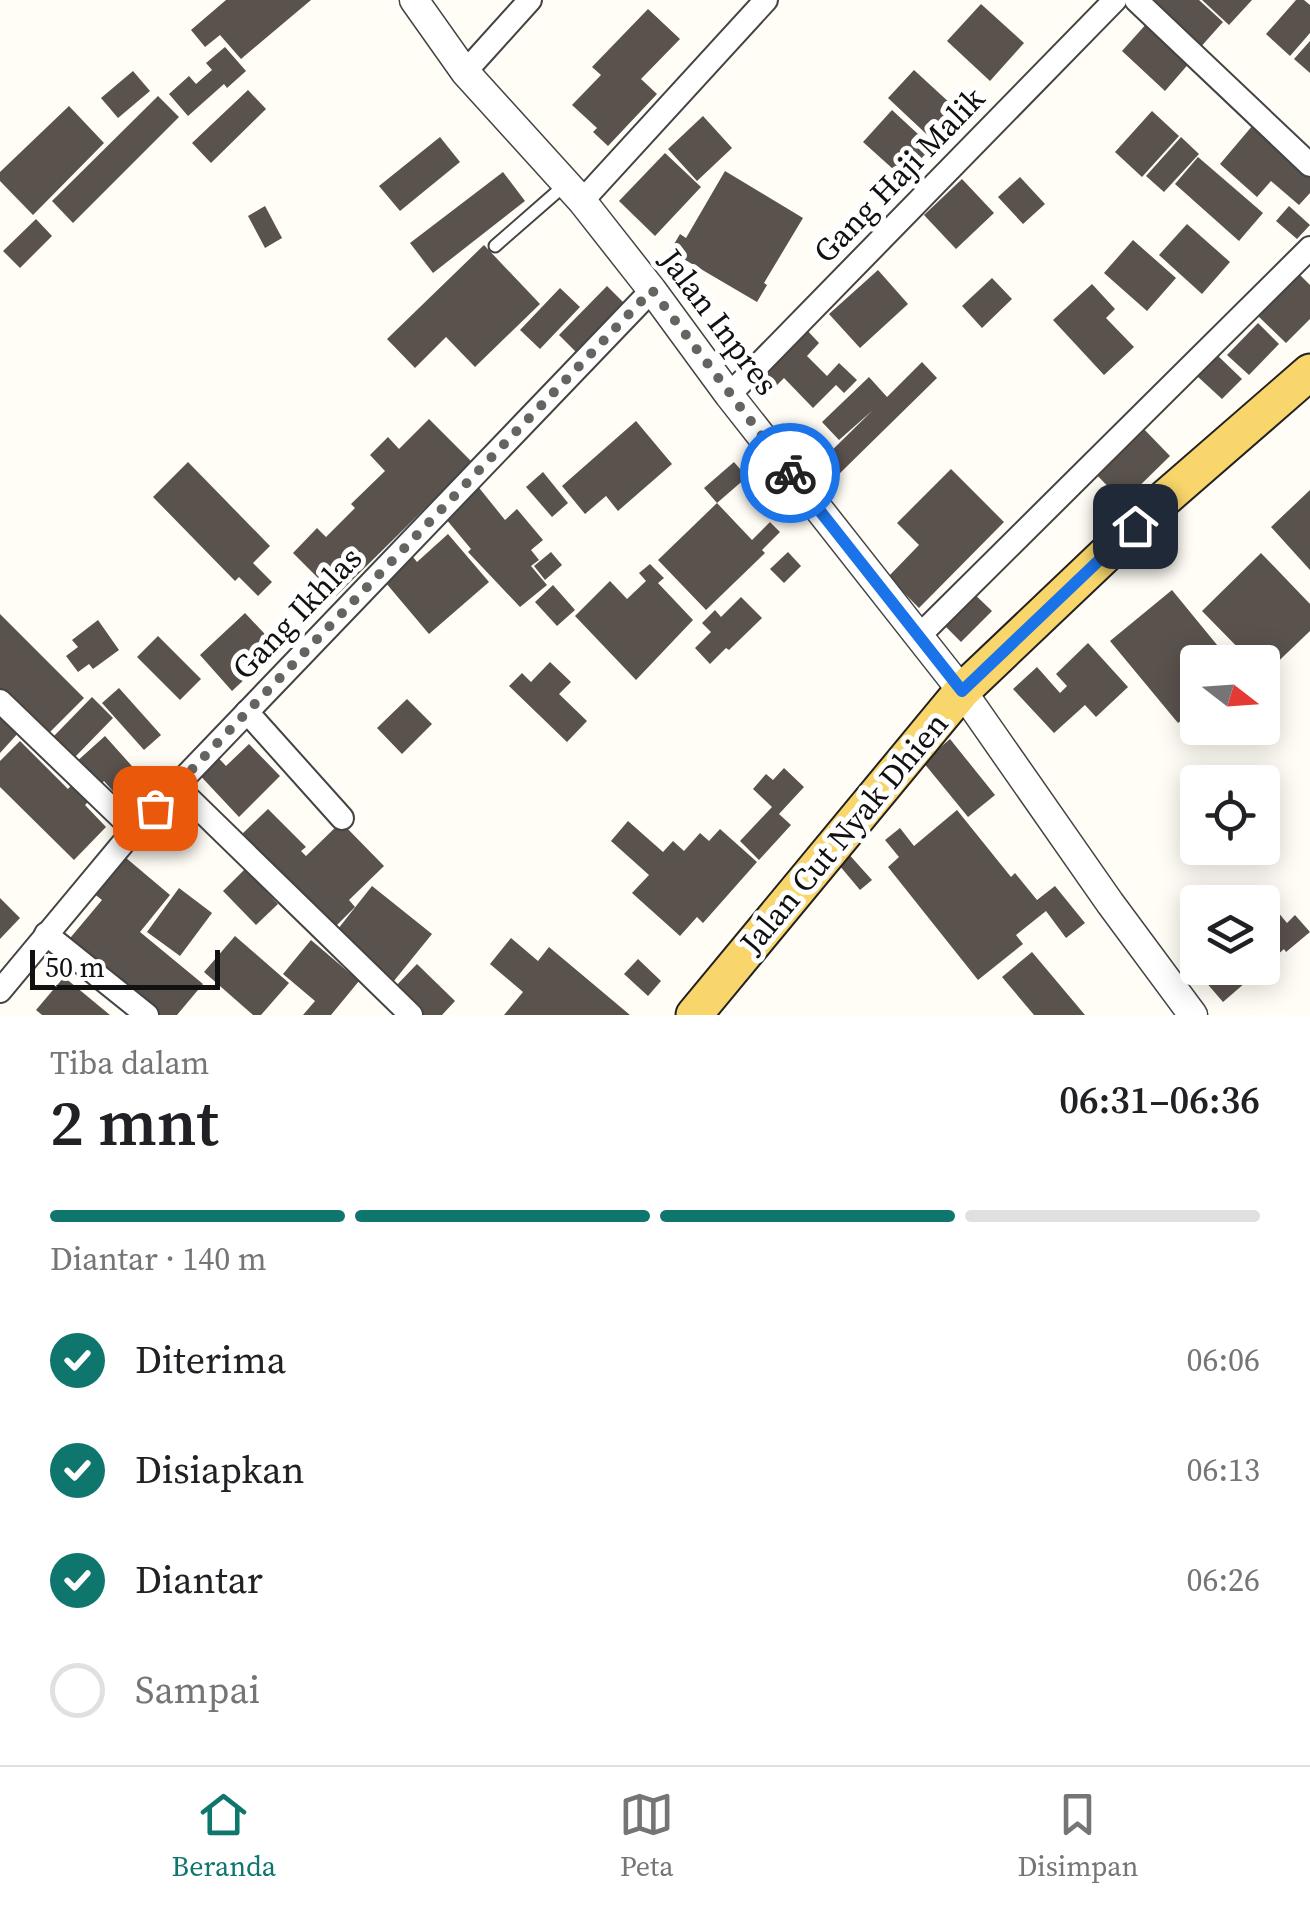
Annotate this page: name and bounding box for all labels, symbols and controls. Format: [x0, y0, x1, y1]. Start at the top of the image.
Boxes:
street label: Gang Haji Malik [804, 77, 995, 273]
street label: Jalan Inpres [649, 239, 788, 404]
courier [740, 423, 840, 523]
icon: bike [763, 446, 818, 501]
pin [1093, 484, 1178, 569]
icon: home [1108, 499, 1163, 554]
street label: Gang Ikhlas [222, 537, 372, 689]
north arrow [1180, 645, 1280, 745]
map controls [1180, 645, 1280, 985]
street label: Jalan Cut Nyak Dhien [729, 703, 958, 964]
button: locate [1180, 765, 1280, 865]
pin [113, 766, 198, 851]
icon: bag [128, 781, 183, 836]
button: layers [1180, 885, 1280, 985]
scale bar [30, 945, 220, 990]
text: 50 m [45, 948, 105, 986]
text: Tiba dalam [50, 1041, 209, 1085]
text: 06:31–06:36 [1059, 1074, 1260, 1126]
text: 2 mnt [50, 1078, 219, 1167]
text: Diantar · 140 m [50, 1237, 266, 1281]
icon: check [50, 1333, 105, 1388]
text: Diterima [135, 1334, 286, 1386]
text: 06:06 [1186, 1338, 1260, 1382]
icon: check [50, 1443, 105, 1498]
text: Disiapkan [135, 1444, 304, 1496]
text: 06:13 [1186, 1448, 1260, 1492]
icon: check [50, 1553, 105, 1608]
text: Diantar [135, 1554, 263, 1606]
text: 06:26 [1186, 1558, 1260, 1602]
text: Sampai [135, 1664, 260, 1716]
tab: Beranda [172, 1787, 276, 1885]
tab: Peta [619, 1787, 674, 1885]
tab: Disimpan [1017, 1787, 1138, 1885]

